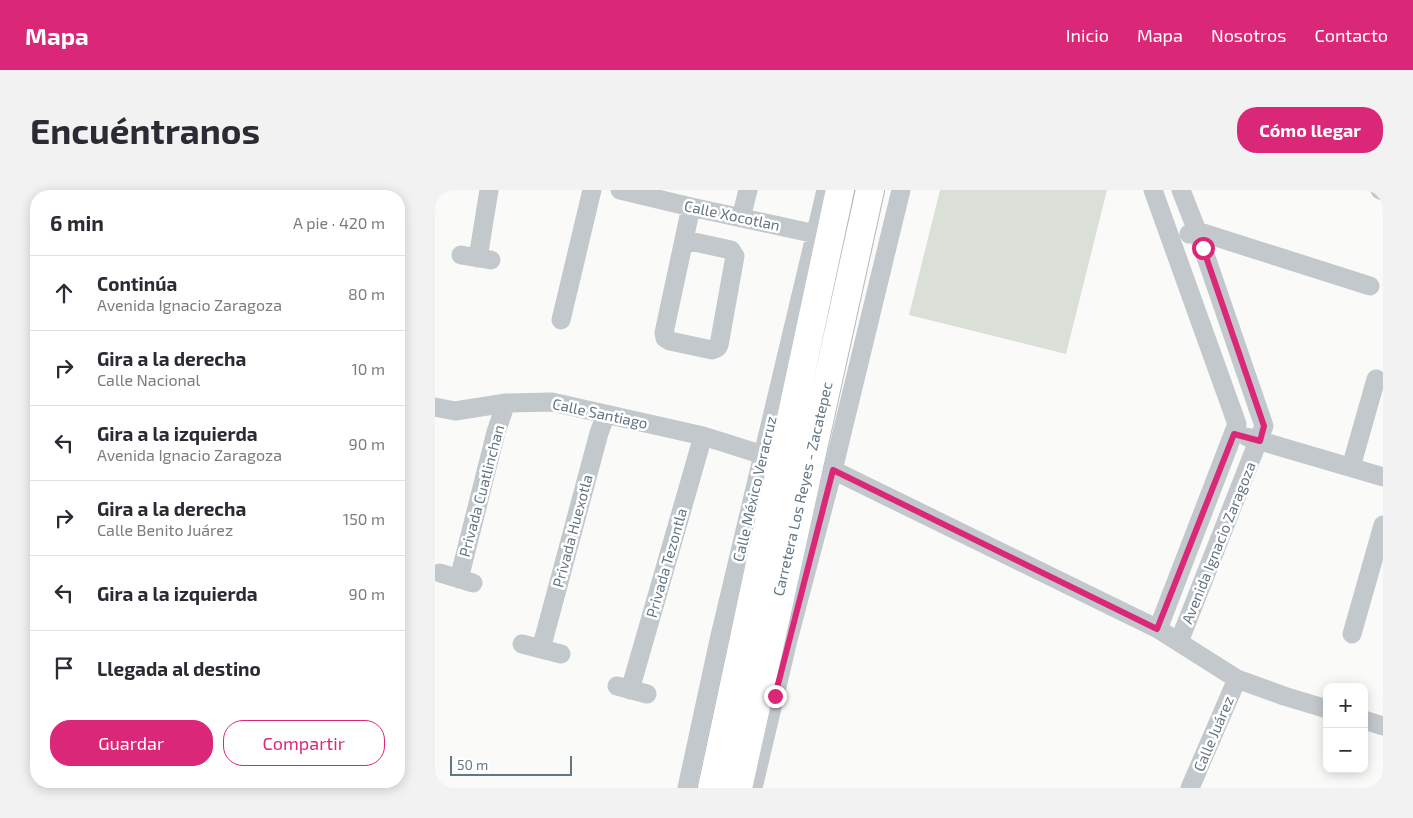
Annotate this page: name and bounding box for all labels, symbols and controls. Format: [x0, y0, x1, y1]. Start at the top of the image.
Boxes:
text: Mapa [25, 21, 89, 50]
text: Inicio [1066, 24, 1109, 46]
text: Mapa [1137, 24, 1183, 46]
text: Nosotros [1211, 24, 1286, 46]
text: Contacto [1314, 24, 1388, 46]
button: Cómo llegar [1237, 107, 1383, 153]
text: Encuéntranos [30, 109, 260, 151]
street label: Calle Xocotlan [683, 196, 782, 234]
text: 6 min [50, 210, 104, 235]
text: A pie · 420 m [293, 213, 385, 232]
route start [1192, 237, 1215, 260]
text: Continúa [97, 272, 177, 295]
icon: ahead [50, 279, 78, 307]
text: 80 m [348, 284, 385, 303]
text: Avenida Ignacio Zaragoza [97, 295, 282, 314]
text: Gira a la derecha [97, 347, 246, 370]
icon: right [50, 354, 78, 382]
text: 10 m [351, 359, 385, 378]
text: Calle Nacional [97, 370, 200, 389]
street label: Carretera Los Reyes - Zacatepec [769, 380, 835, 598]
street label: Calle Santiago [551, 394, 650, 432]
street label: Calle México Veracruz [728, 414, 780, 563]
text: Gira a la izquierda [97, 422, 258, 445]
street label: Privada Cuatlinchan [455, 423, 507, 559]
icon: left [50, 429, 78, 457]
text: 90 m [349, 434, 385, 453]
text: Avenida Ignacio Zaragoza [97, 445, 282, 464]
street label: Avenida Ignacio Zaragoza [1177, 459, 1259, 626]
street label: Privada Huexotla [548, 472, 596, 589]
text: Gira a la derecha [97, 497, 246, 520]
icon: right [50, 504, 78, 532]
street label: Privada Tezontla [642, 506, 690, 619]
text: 150 m [343, 509, 385, 528]
text: Calle Benito Juárez [97, 520, 233, 539]
icon: left [50, 579, 78, 607]
text: Gira a la izquierda [97, 582, 258, 605]
text: 90 m [349, 584, 385, 603]
icon: arrive [50, 654, 78, 682]
text: Llegada al destino [97, 657, 261, 680]
map controls [1323, 683, 1368, 773]
button: + [1323, 683, 1368, 728]
route end [764, 685, 787, 708]
street label: Calle Juárez [1189, 693, 1237, 774]
button: Guardar [50, 720, 213, 766]
button: Compartir [223, 720, 385, 766]
button: − [1323, 728, 1368, 773]
scale bar [450, 753, 573, 776]
text: 50 m [457, 756, 488, 773]

